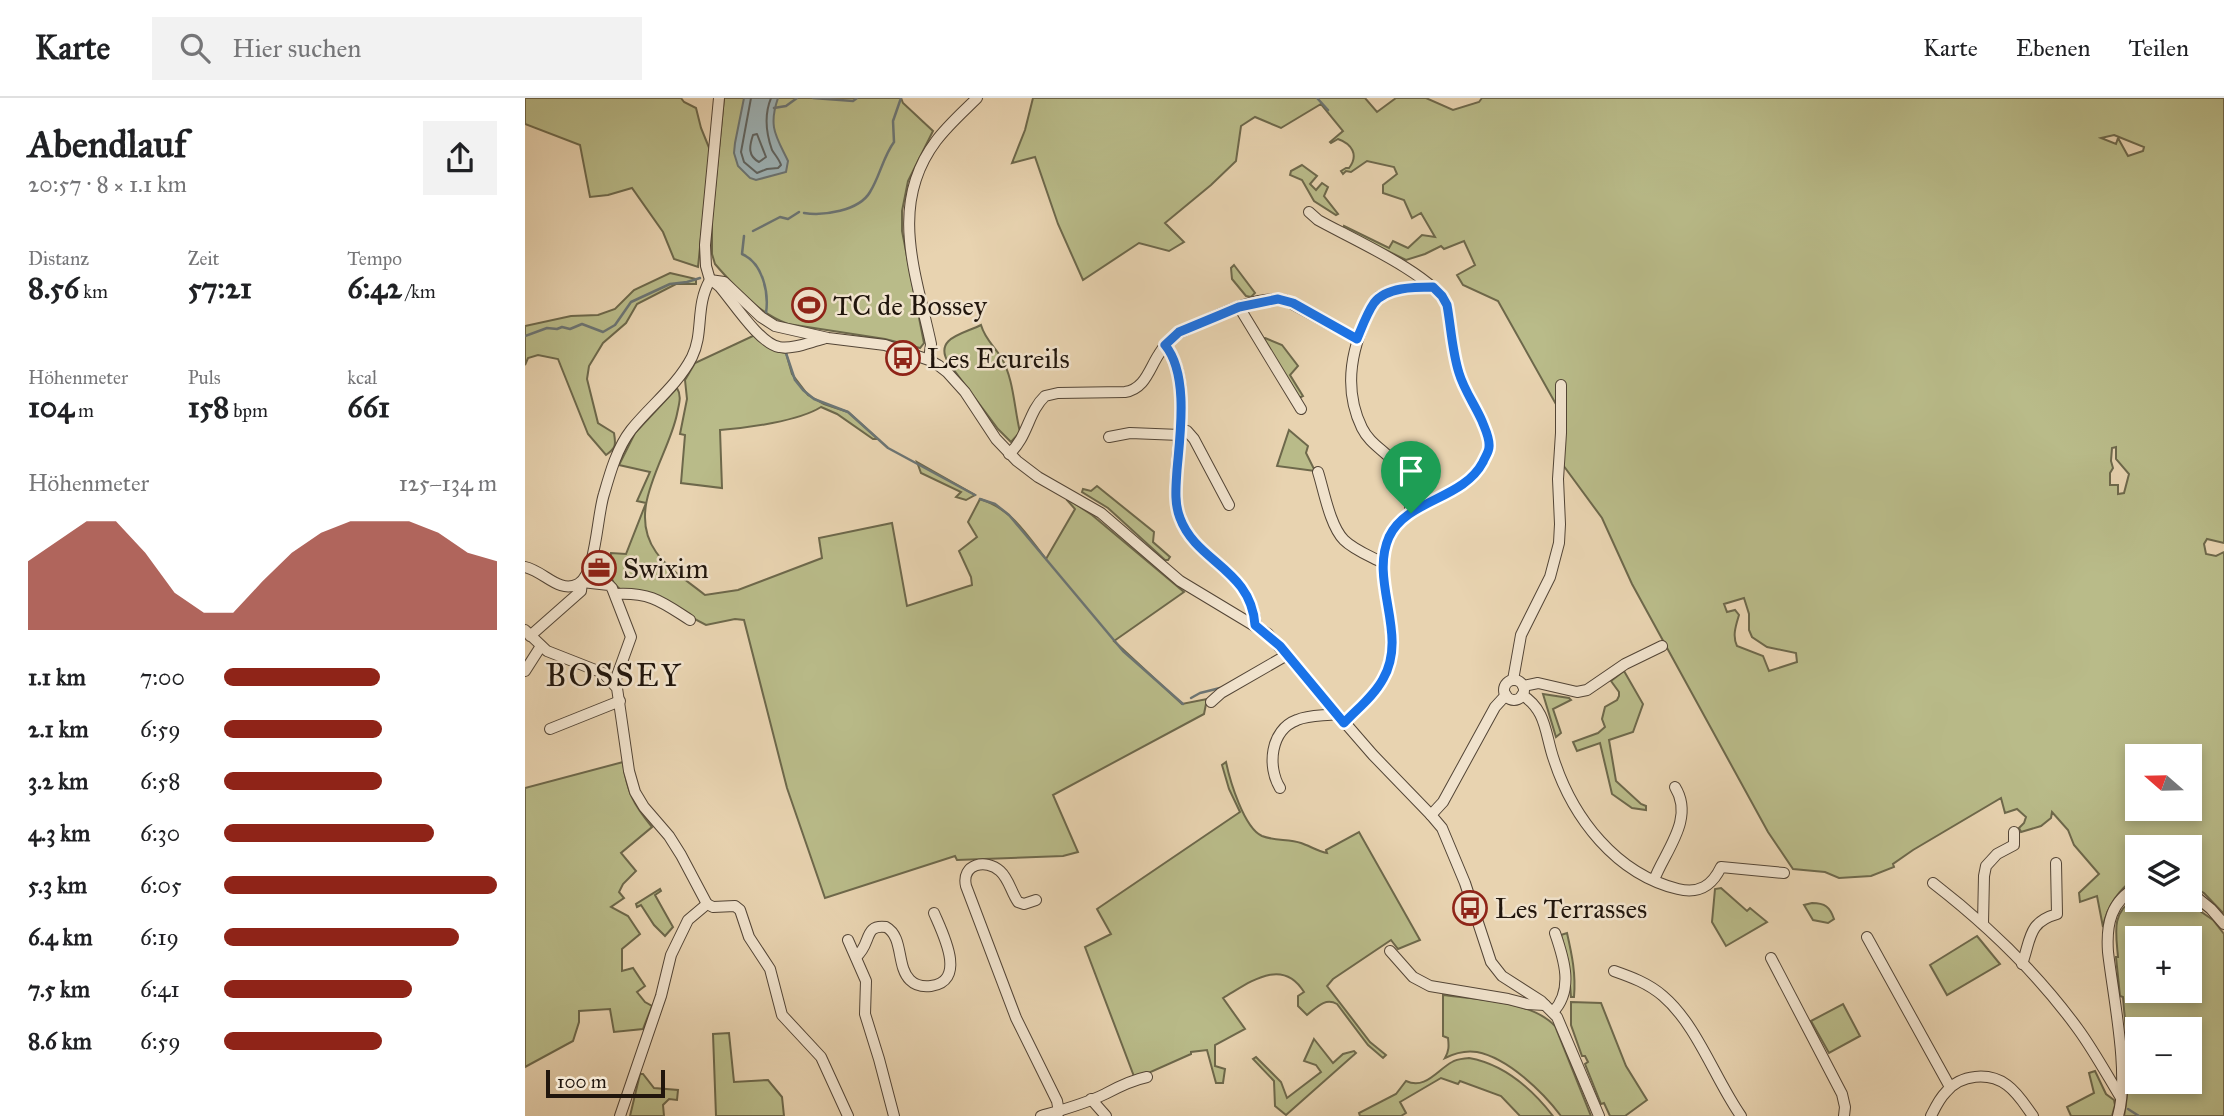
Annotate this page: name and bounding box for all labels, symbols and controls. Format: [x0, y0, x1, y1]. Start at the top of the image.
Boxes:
search box [152, 17, 642, 80]
text: Karte [35, 28, 110, 68]
icon: search [176, 29, 214, 67]
text: Hier suchen [232, 32, 361, 64]
text: Karte [1923, 33, 1978, 63]
text: Ebenen [2016, 33, 2091, 63]
text: Teilen [2129, 33, 2189, 63]
text: Abendlauf [28, 121, 187, 167]
button: share [423, 121, 497, 195]
text: 20:57 · 8 × 1.1 km [28, 170, 187, 198]
text: Distanz [28, 247, 89, 270]
text: Zeit [188, 247, 219, 270]
text: Tempo [347, 247, 402, 270]
text: 8.56 [28, 270, 79, 306]
text: 57:21 [188, 270, 252, 306]
text: 6:42 [347, 270, 402, 306]
text: km [79, 280, 108, 303]
text: /km [402, 280, 436, 303]
sports icon: TC de Bossey [790, 286, 828, 324]
place label: TC de Bossey [833, 288, 988, 323]
bus stop icon: Les Ecureils [884, 339, 922, 377]
place label: Les Ecureils [927, 341, 1070, 376]
text: Höhenmeter [28, 366, 128, 389]
text: Puls [188, 366, 221, 389]
text: kcal [347, 366, 377, 389]
text: 104 [28, 389, 74, 425]
text: 158 [188, 389, 229, 425]
text: 661 [347, 389, 390, 425]
text: m [74, 399, 94, 422]
text: bpm [229, 399, 268, 422]
pin [1381, 441, 1441, 513]
icon: arrive [1392, 452, 1430, 490]
text: Höhenmeter [28, 469, 149, 497]
text: 125–134 m [399, 469, 497, 497]
office icon: Swixim [580, 549, 618, 587]
place label: Swixim [623, 551, 709, 586]
district label: BOSSEY [545, 656, 683, 695]
text: 1.1 km [28, 663, 86, 691]
text: 7:00 [140, 663, 185, 691]
text: 2.1 km [28, 715, 89, 743]
text: 6:59 [140, 715, 181, 743]
north arrow [2125, 744, 2201, 821]
map controls [2125, 744, 2202, 1094]
text: 3.2 km [28, 767, 88, 795]
text: 6:58 [140, 767, 181, 795]
text: 4.3 km [28, 819, 90, 847]
text: 6:30 [140, 819, 180, 847]
button: layers [2125, 835, 2202, 912]
text: 5.3 km [28, 871, 87, 899]
text: 6:05 [140, 871, 182, 899]
bus stop icon: Les Terrasses [1451, 889, 1489, 927]
place label: Les Terrasses [1495, 891, 1647, 926]
text: 6.4 km [28, 923, 93, 951]
text: 6:19 [140, 923, 179, 951]
button: + [2125, 926, 2202, 1003]
text: 7.5 km [28, 975, 90, 1003]
text: 6:41 [140, 975, 180, 1003]
button: − [2125, 1017, 2202, 1094]
text: 8.6 km [28, 1027, 92, 1055]
text: 6:59 [140, 1027, 181, 1055]
scale bar [546, 1067, 665, 1099]
text: 100 m [557, 1070, 607, 1093]

